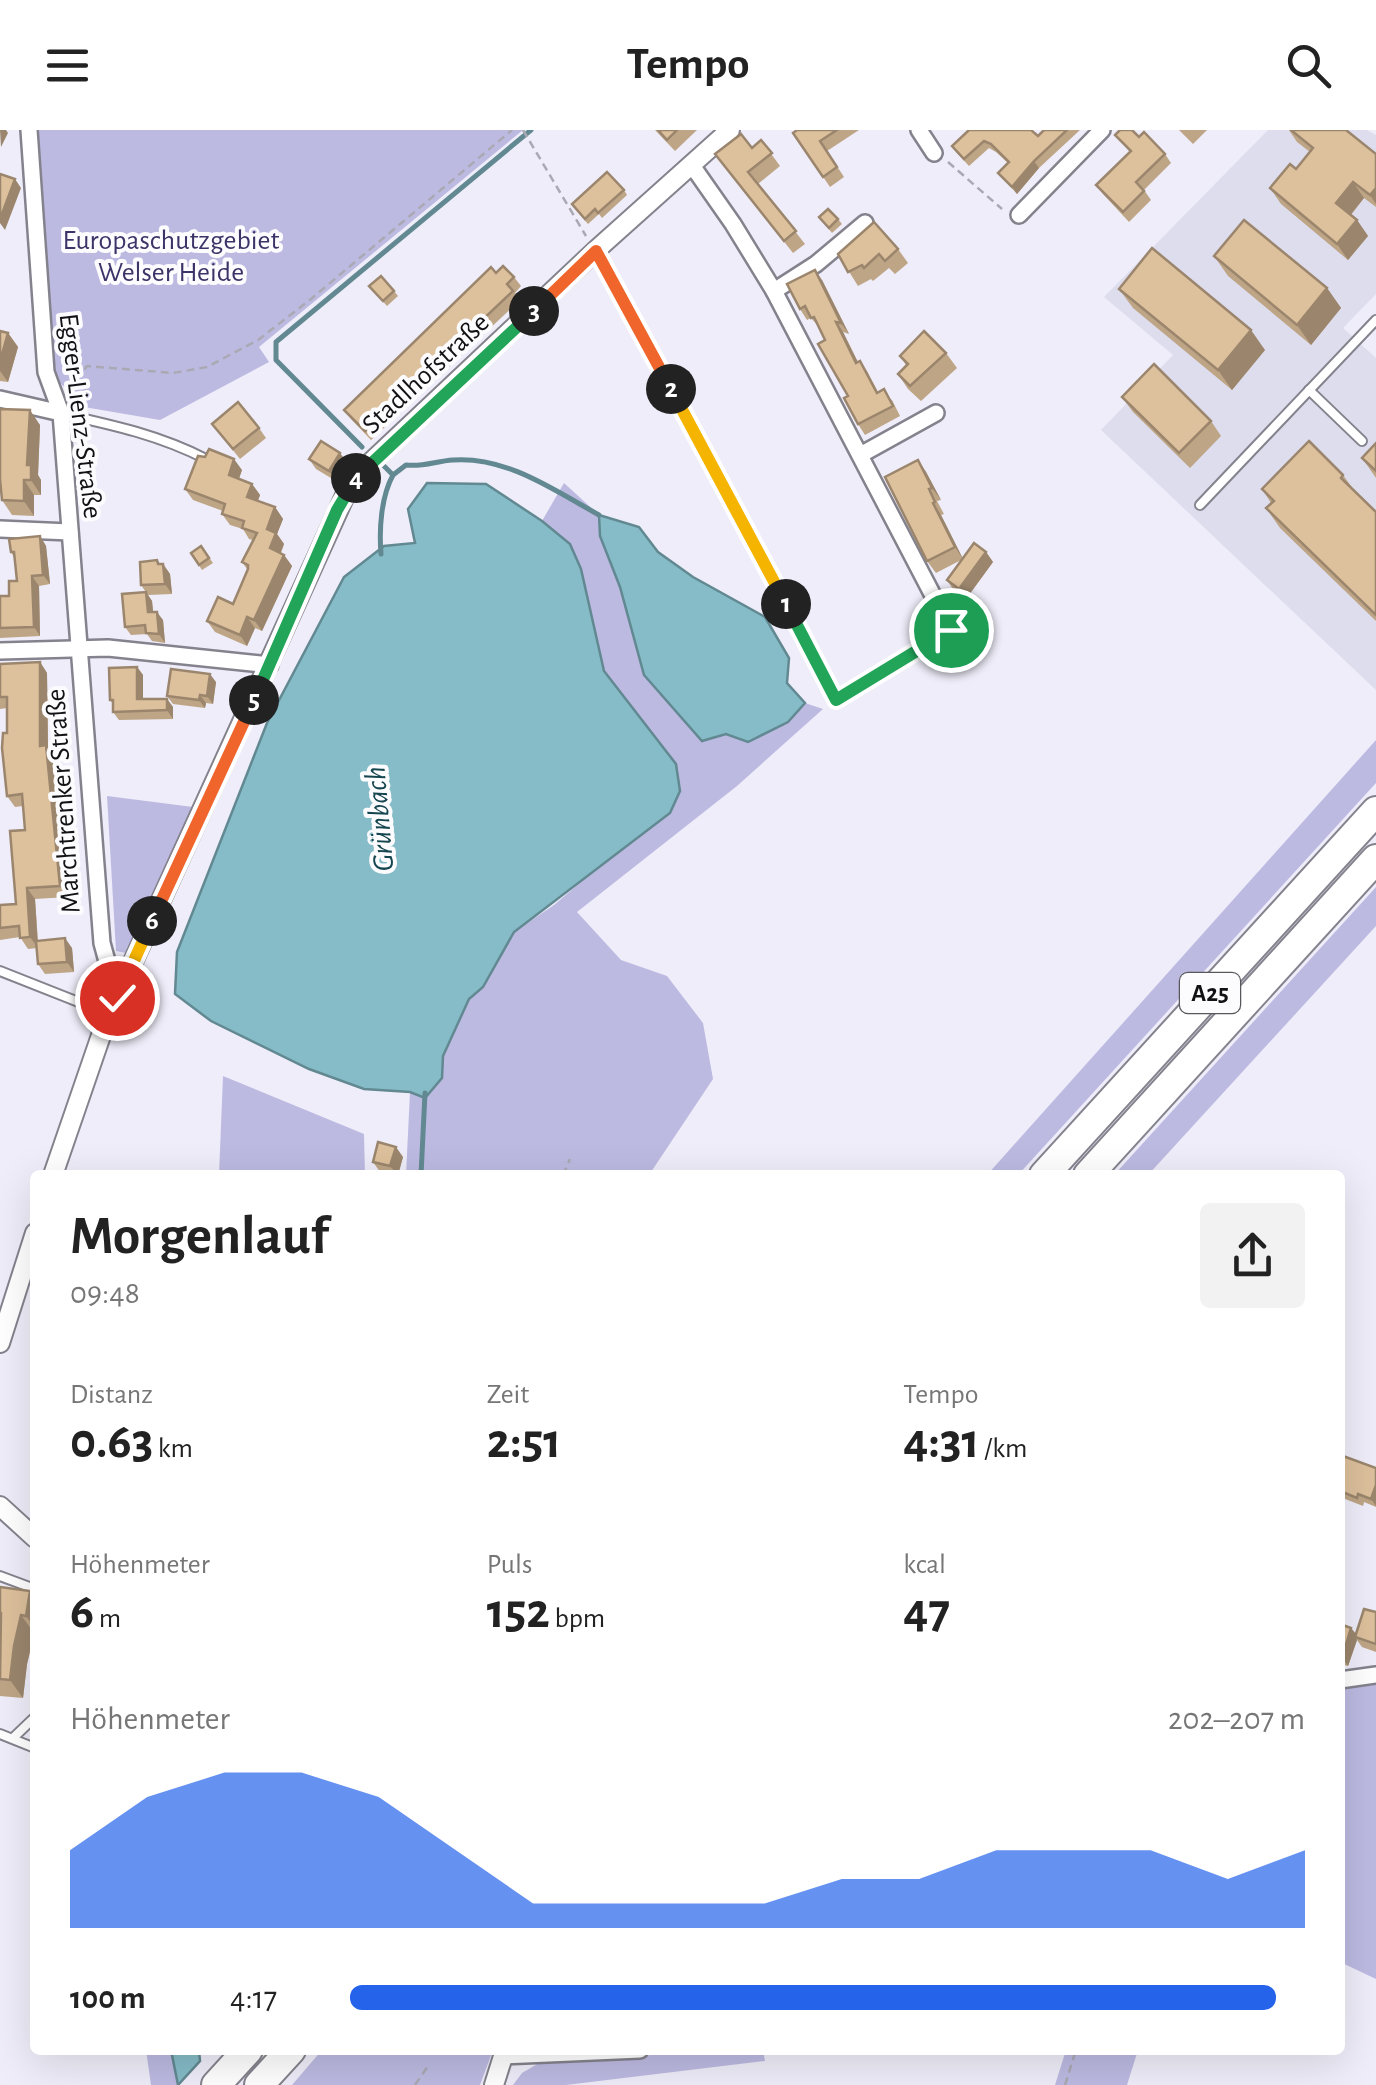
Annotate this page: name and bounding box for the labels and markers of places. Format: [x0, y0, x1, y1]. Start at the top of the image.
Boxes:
pin: 3 [509, 286, 559, 336]
pin: 2 [646, 364, 696, 414]
pin: 4 [331, 453, 381, 503]
pin: 1 [761, 579, 811, 629]
pin [909, 588, 994, 673]
pin: 5 [229, 675, 279, 725]
pin: 6 [127, 896, 177, 946]
pin [75, 956, 160, 1041]

